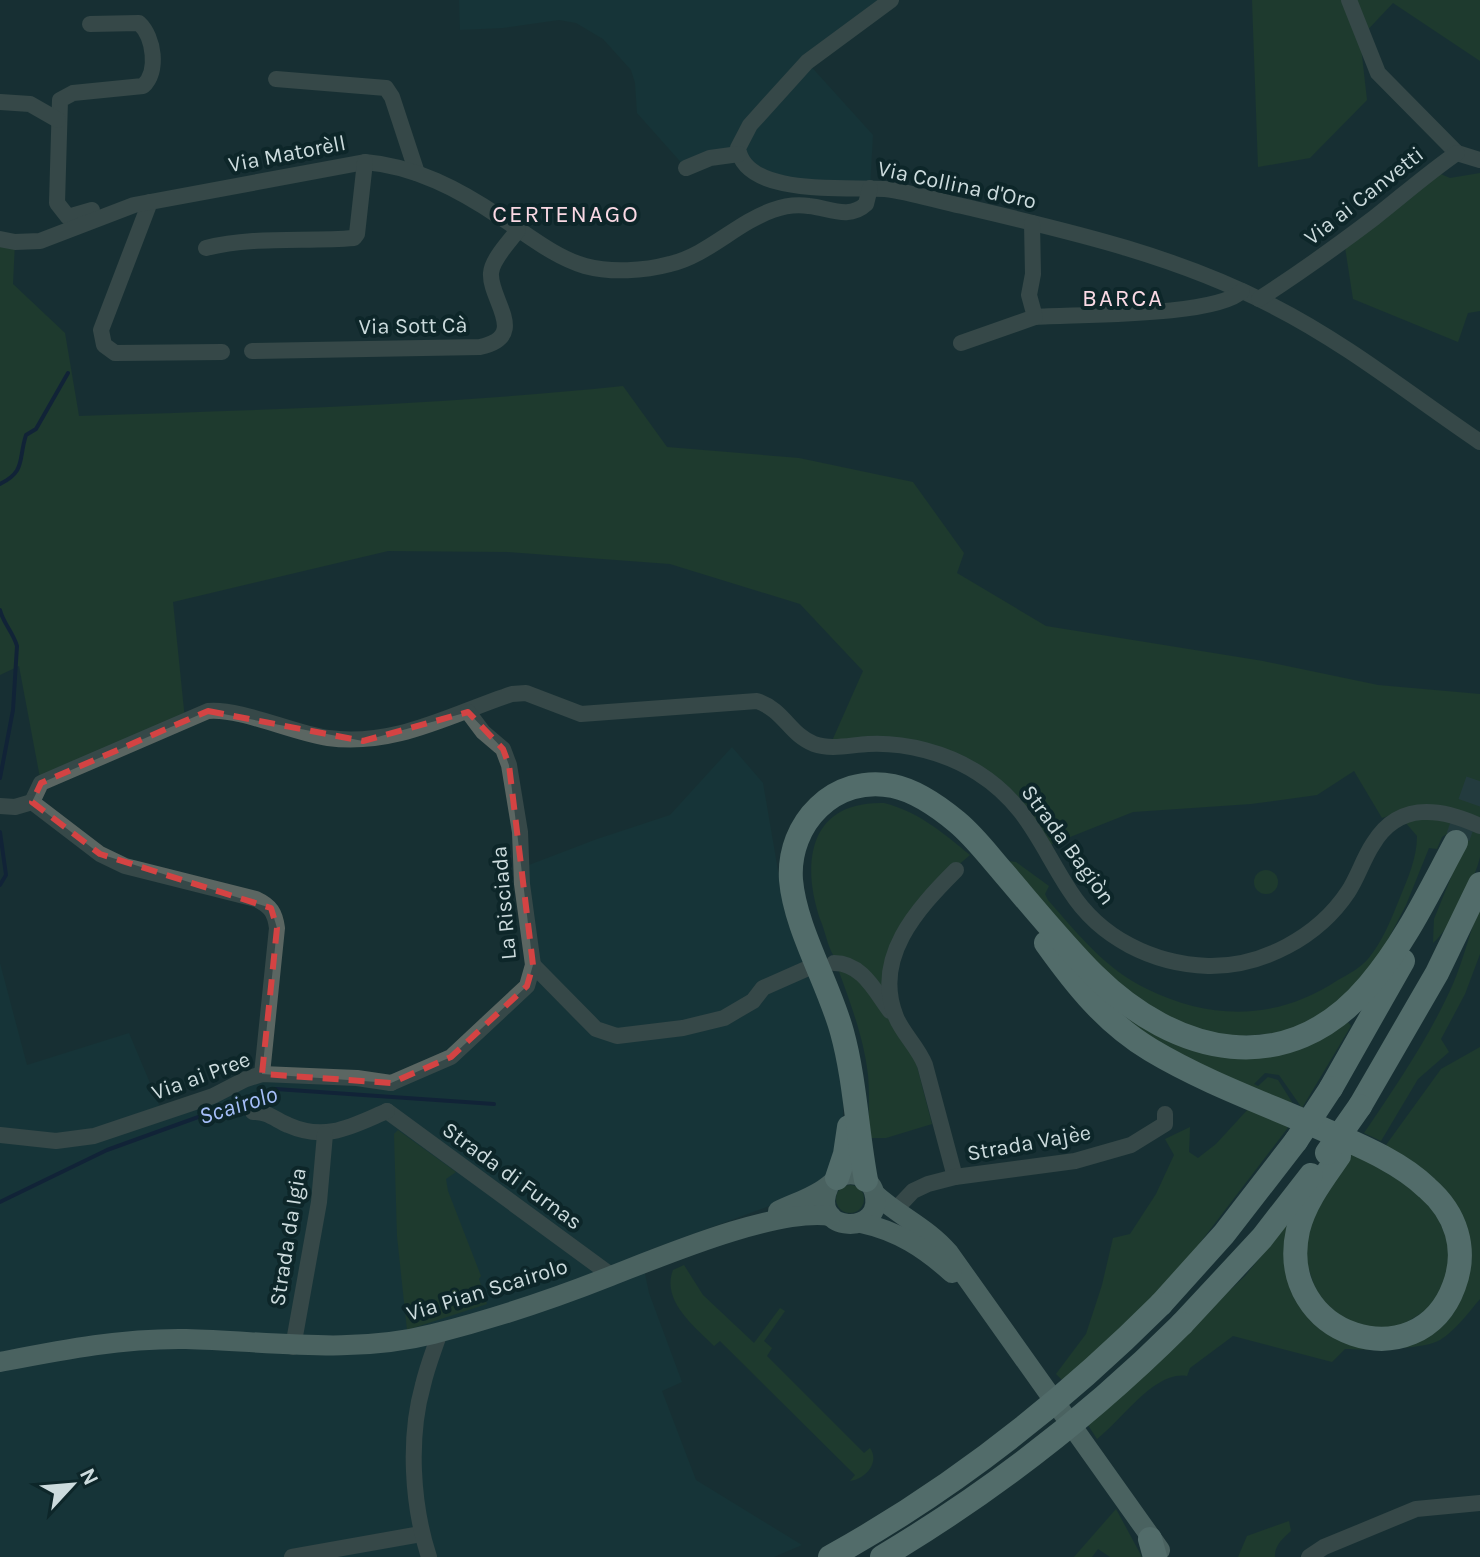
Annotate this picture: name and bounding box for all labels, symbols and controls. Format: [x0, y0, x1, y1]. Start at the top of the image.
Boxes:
street label: Via Matorèll [226, 130, 348, 178]
street label: Via ai Canvetti [1299, 141, 1429, 251]
street label: Via Collina d'Oro [875, 155, 1039, 215]
district label: CERTENAGO [492, 200, 640, 228]
district label: BARCA [1082, 284, 1164, 312]
street label: Via Sott Cà [358, 312, 468, 340]
street label: Strada Bagiòn [1016, 780, 1120, 910]
street label: La Risciada [486, 845, 522, 961]
street label: Via ai Pree [148, 1046, 254, 1106]
water label: Scairolo [195, 1080, 281, 1130]
street label: Strada di Furnas [437, 1117, 587, 1235]
street label: Strada Vajèe [965, 1119, 1093, 1167]
street label: Strada da Igia [264, 1166, 312, 1308]
street label: Via Pian Scairolo [403, 1253, 571, 1327]
north arrow [32, 1445, 112, 1525]
text: N [74, 1464, 104, 1489]

